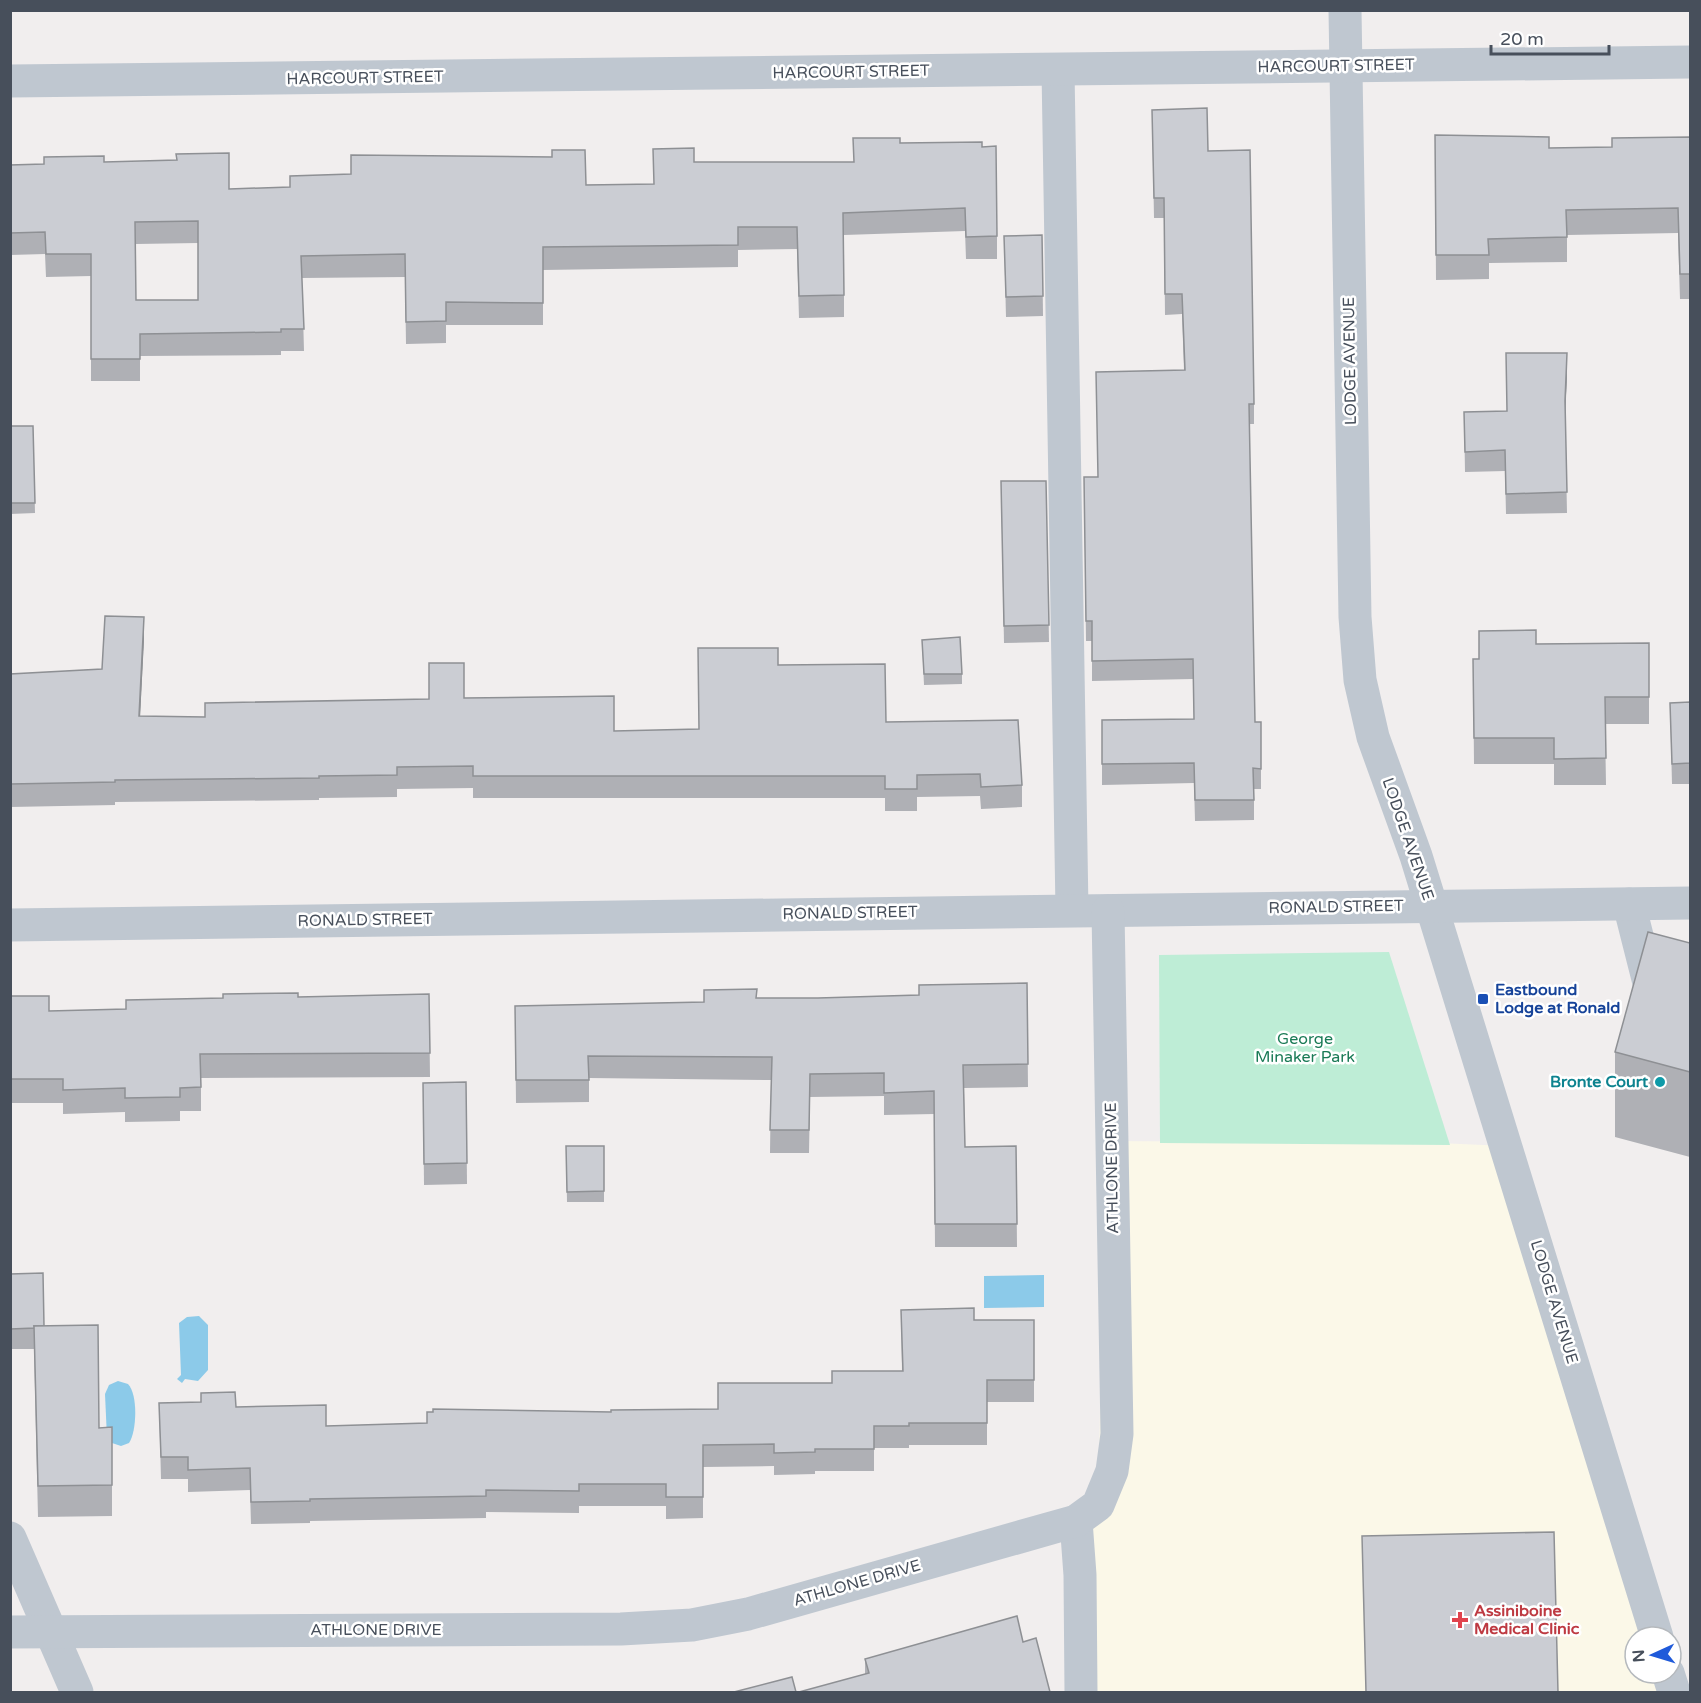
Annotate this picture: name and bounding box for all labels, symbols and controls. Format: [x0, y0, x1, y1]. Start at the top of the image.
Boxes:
scale bar [1491, 18, 1610, 56]
text: 20 m [1500, 28, 1544, 50]
street label: HARCOURT STREET [1257, 55, 1415, 77]
street label: HARCOURT STREET [772, 61, 930, 83]
street label: HARCOURT STREET [286, 67, 444, 89]
street label: LODGE AVENUE [1339, 297, 1361, 425]
street label: LODGE AVENUE [1378, 775, 1438, 903]
street label: RONALD STREET [1268, 896, 1404, 918]
street label: RONALD STREET [782, 902, 918, 924]
street label: RONALD STREET [297, 909, 433, 931]
place label: Eastbound Lodge at Ronald [1495, 980, 1620, 1018]
marker: Eastbound Lodge at Ronald [1476, 992, 1490, 1006]
park label: George Minaker Park [1255, 1029, 1355, 1067]
place label: Bronte Court [1550, 1072, 1649, 1092]
marker: Bronte Court [1653, 1075, 1667, 1089]
street label: ATHLONE DRIVE [1101, 1102, 1123, 1234]
street label: LODGE AVENUE [1526, 1238, 1582, 1366]
street label: ATHLONE DRIVE [791, 1555, 923, 1611]
place label: Assiniboine Medical Clinic [1474, 1601, 1580, 1639]
marker: Assiniboine Medical Clinic [1451, 1611, 1469, 1629]
street label: ATHLONE DRIVE [310, 1620, 442, 1640]
north arrow [1623, 1625, 1683, 1685]
text: N [1629, 1649, 1649, 1663]

